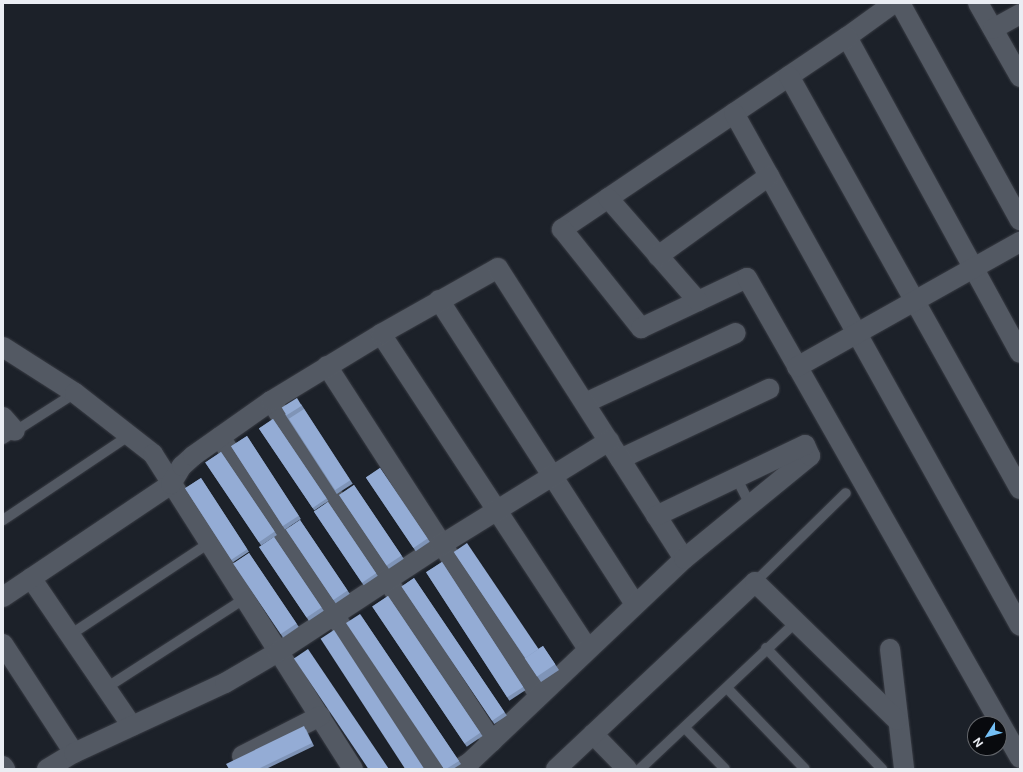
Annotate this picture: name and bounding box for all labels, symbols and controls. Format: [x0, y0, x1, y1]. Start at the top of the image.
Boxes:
north arrow [967, 716, 1007, 756]
text: N [970, 735, 986, 750]

